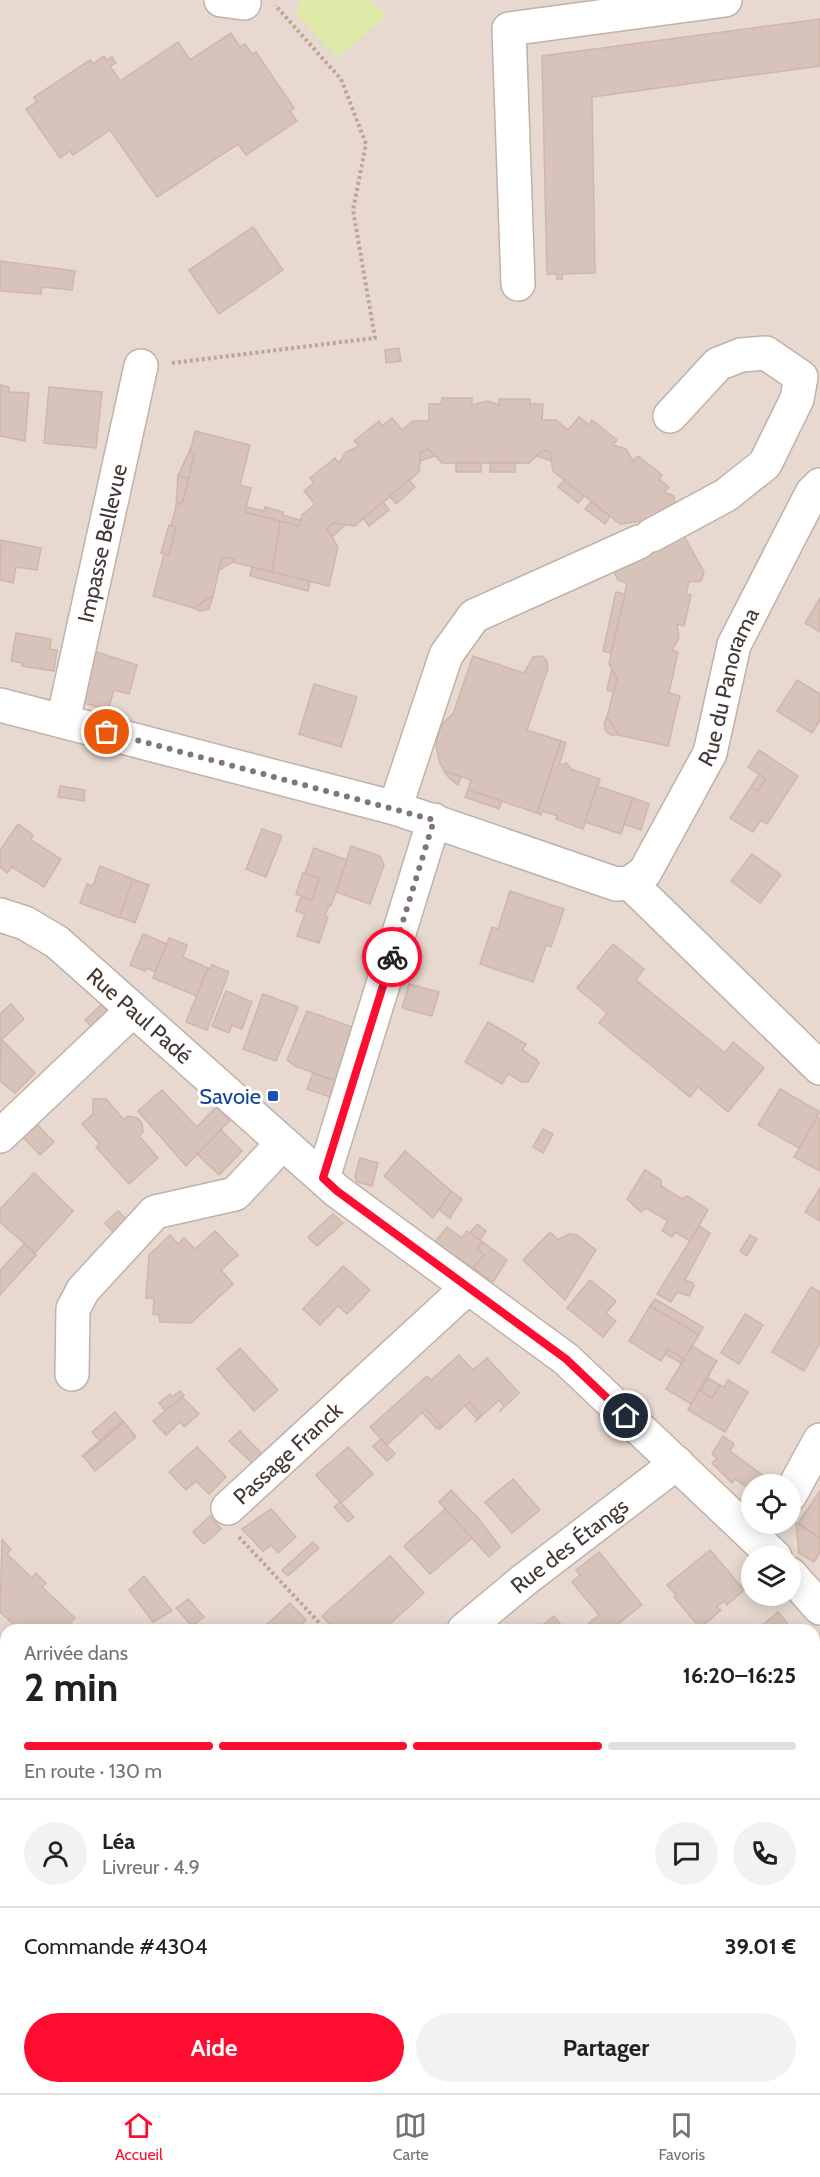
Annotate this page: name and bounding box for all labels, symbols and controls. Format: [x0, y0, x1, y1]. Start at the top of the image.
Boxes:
street label: Impasse Bellevue [72, 462, 133, 625]
street label: Rue du Panorama [692, 603, 765, 771]
pin [81, 706, 132, 757]
icon: bag [90, 715, 123, 748]
courier [362, 927, 422, 987]
icon: bike [376, 941, 409, 974]
street label: Rue Paul Padé [81, 962, 197, 1070]
place label: Savoie [199, 1083, 261, 1110]
marker: Savoie [266, 1089, 280, 1103]
pin [600, 1390, 651, 1441]
street label: Passage Franck [228, 1396, 348, 1510]
icon: home [609, 1399, 642, 1432]
map controls [741, 1474, 801, 1606]
button: locate [741, 1474, 801, 1534]
street label: Rue des Étangs [505, 1492, 634, 1599]
button: layers [741, 1546, 801, 1606]
text: Arrivée dans [24, 1641, 128, 1665]
text: 16:20–16:25 [683, 1662, 796, 1689]
text: 2 min [24, 1663, 118, 1711]
text: En route · 130 m [24, 1759, 162, 1783]
button: person [24, 1822, 87, 1885]
button: chat [655, 1822, 718, 1885]
button: phone [733, 1822, 796, 1885]
text: Léa [102, 1828, 135, 1855]
text: Livreur · 4.9 [102, 1855, 200, 1879]
text: Commande #4304 [24, 1933, 207, 1960]
text: 39.01 € [725, 1933, 796, 1960]
button: Aide [24, 2013, 404, 2082]
button: Partager [416, 2013, 796, 2082]
tab: Accueil [115, 2109, 163, 2164]
tab: Carte [393, 2109, 429, 2164]
tab: Favoris [659, 2109, 705, 2164]

